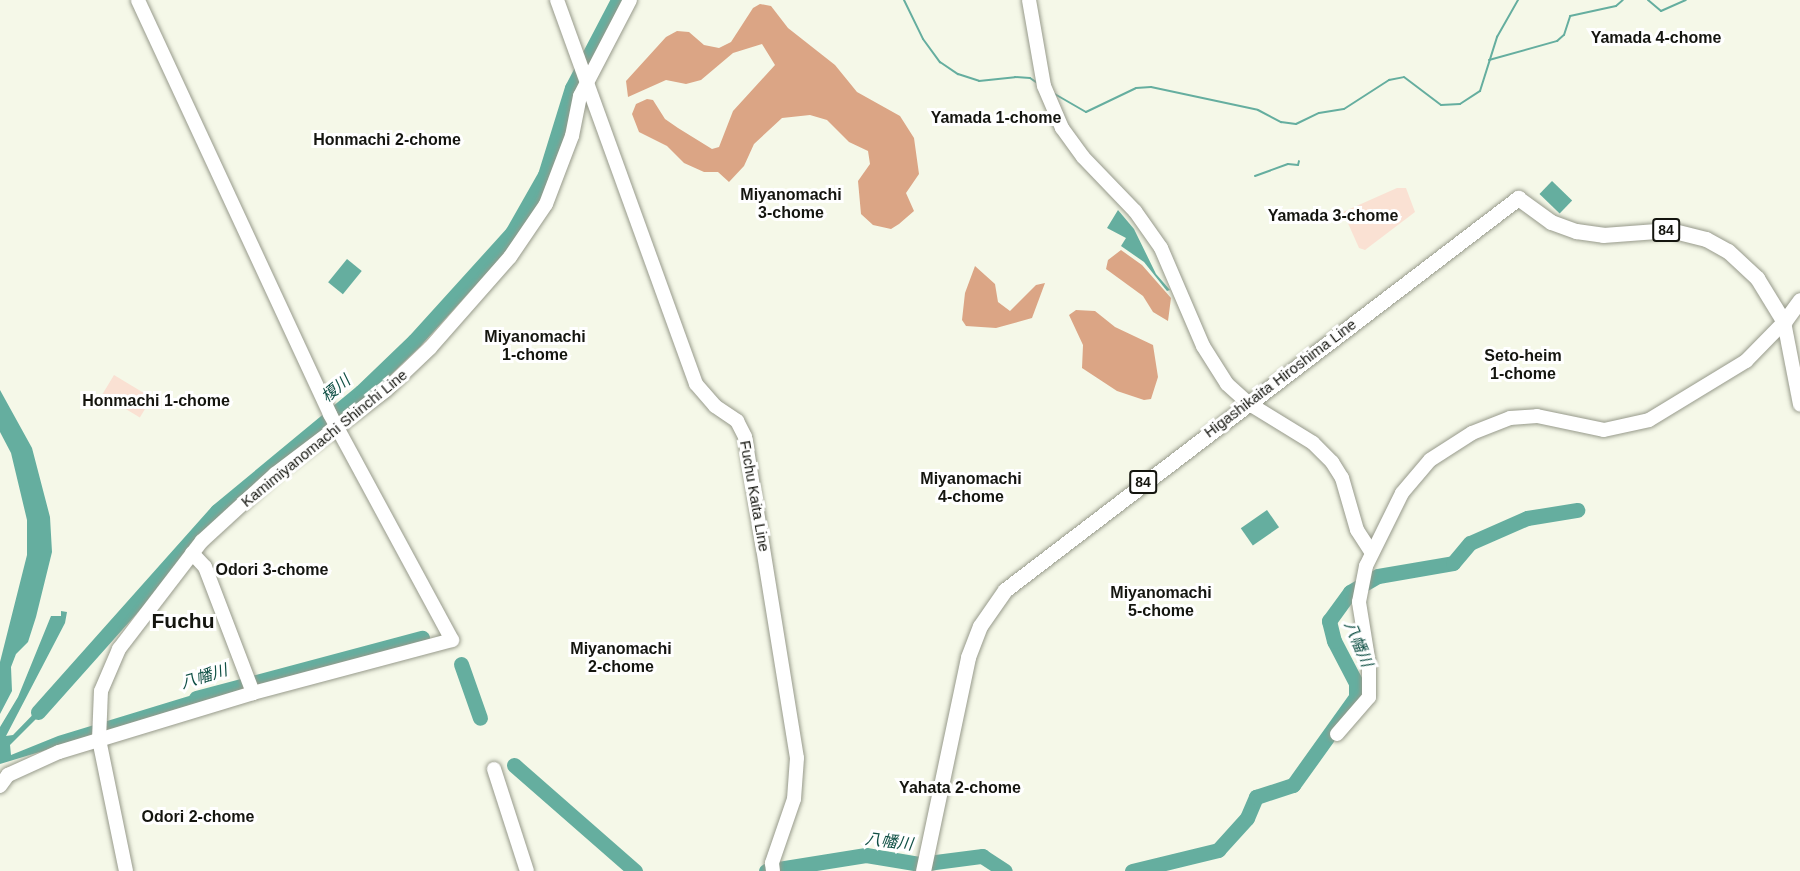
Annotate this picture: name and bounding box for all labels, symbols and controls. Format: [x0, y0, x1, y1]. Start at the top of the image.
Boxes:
district label: Yamada 4-chome [1591, 28, 1721, 48]
district label: Yamada 1-chome [931, 108, 1061, 128]
district label: Honmachi 2-chome [313, 130, 461, 150]
district label: Miyanomachi 3-chome [740, 185, 842, 223]
district label: Yamada 3-chome [1268, 206, 1398, 226]
road number: 84 [1651, 219, 1681, 241]
street label: Higashikaita Hiroshima Line [1200, 315, 1360, 441]
district label: Miyanomachi 1-chome [484, 327, 586, 365]
district label: Seto-heim 1-chome [1484, 346, 1562, 384]
street label: Kamimiyanomachi Shinchi Line [237, 365, 411, 511]
water label: 榎川 [318, 371, 354, 407]
district label: Honmachi 1-chome [82, 391, 230, 411]
street label: Fuchu Kaita Line [736, 439, 774, 553]
district label: Miyanomachi 4-chome [920, 469, 1022, 507]
road number: 84 [1128, 471, 1158, 493]
district label: Odori 3-chome [216, 560, 328, 580]
district label: Miyanomachi 5-chome [1110, 583, 1212, 621]
district label: Fuchu [152, 608, 214, 634]
water label: 八幡川 [1340, 618, 1376, 670]
district label: Miyanomachi 2-chome [570, 639, 672, 677]
water label: 八幡川 [178, 661, 230, 693]
district label: Yahata 2-chome [899, 778, 1021, 798]
district label: Odori 2-chome [142, 807, 254, 827]
water label: 八幡川 [864, 830, 914, 854]

